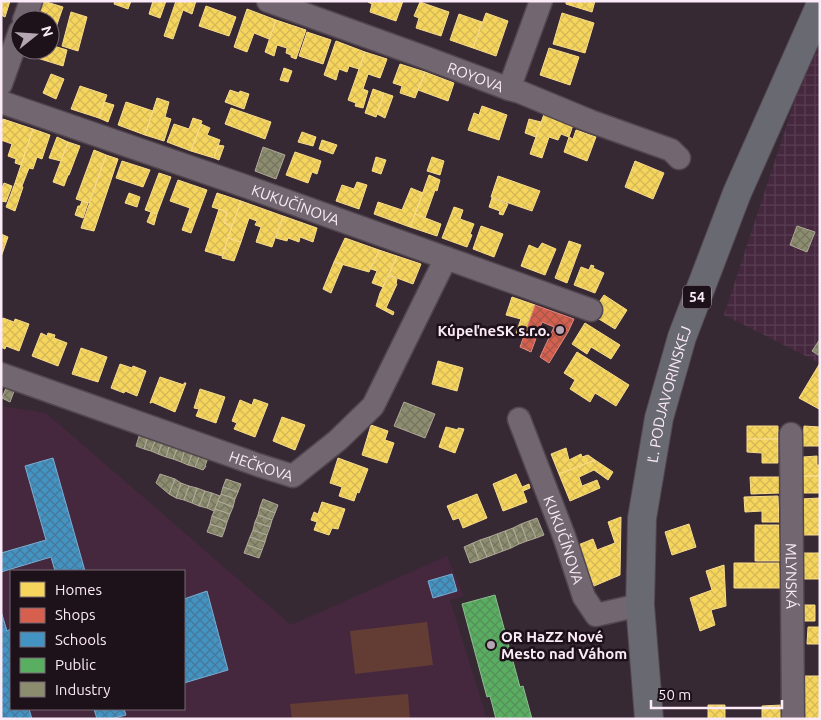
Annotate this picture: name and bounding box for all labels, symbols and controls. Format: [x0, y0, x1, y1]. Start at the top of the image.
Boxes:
north arrow [10, 10, 60, 60]
text: N [38, 24, 57, 39]
street label: ROYOVA [445, 58, 506, 95]
street label: KUKUČÍNOVA [249, 181, 342, 228]
road number: 54 [683, 286, 711, 308]
place label: KúpeľneSK s.r.o. [438, 322, 550, 339]
street label: Ľ. PODJAVORINSKEJ [643, 323, 694, 464]
marker: KúpeľneSK s.r.o. [554, 324, 566, 336]
street label: HEČKOVA [227, 447, 296, 484]
street label: KUKUČÍNOVA [541, 493, 588, 586]
street label: MLYNSKÁ [783, 543, 801, 609]
legend [10, 570, 185, 710]
text: Homes [55, 581, 102, 598]
text: Shops [55, 606, 96, 623]
place label: OR HaZZ Nové Mesto nad Váhom [501, 628, 627, 662]
text: Schools [55, 631, 106, 648]
marker: OR HaZZ Nové Mesto nad Váhom [485, 639, 497, 651]
text: Public [55, 656, 96, 673]
scale bar [651, 678, 782, 710]
text: Industry [55, 681, 110, 698]
text: 50 m [658, 686, 691, 703]

